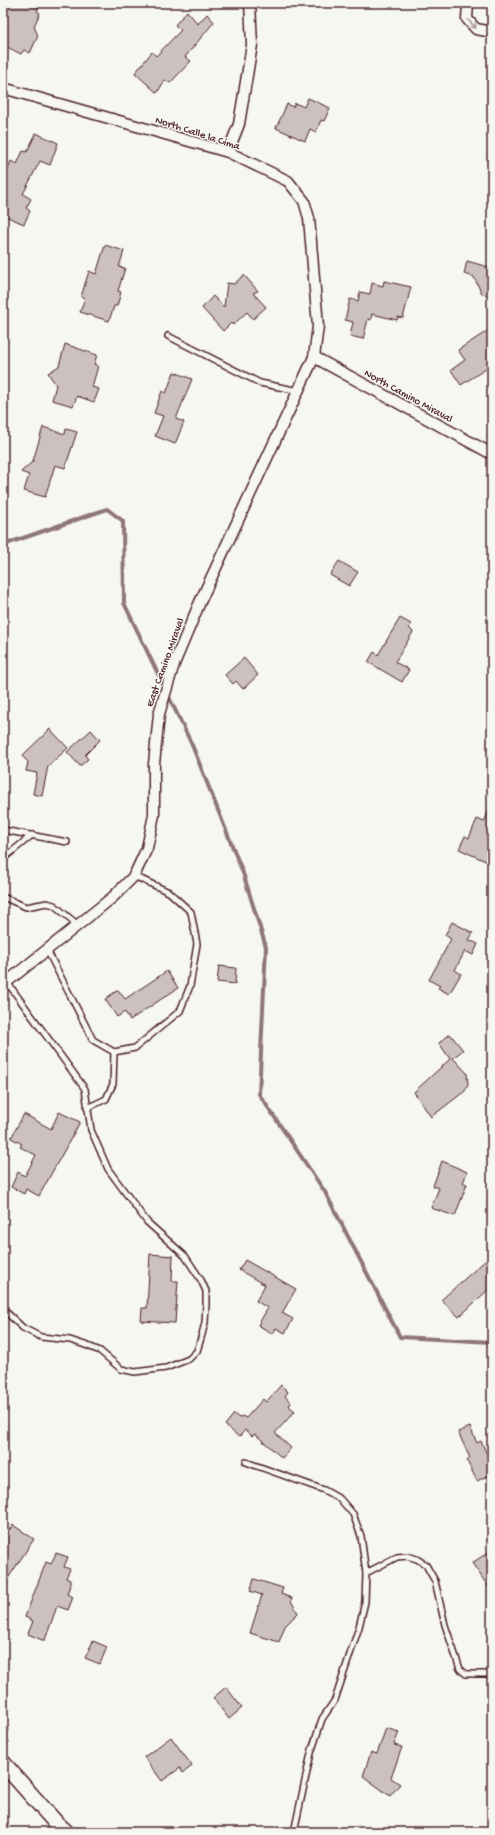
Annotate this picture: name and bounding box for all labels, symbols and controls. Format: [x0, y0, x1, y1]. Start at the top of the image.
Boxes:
one-way arrow [467, 19, 477, 29]
street label: North Calle la Cima [153, 115, 242, 154]
street label: North Camino Miraval [362, 368, 455, 426]
street label: East Camino Miraval [144, 616, 188, 709]

